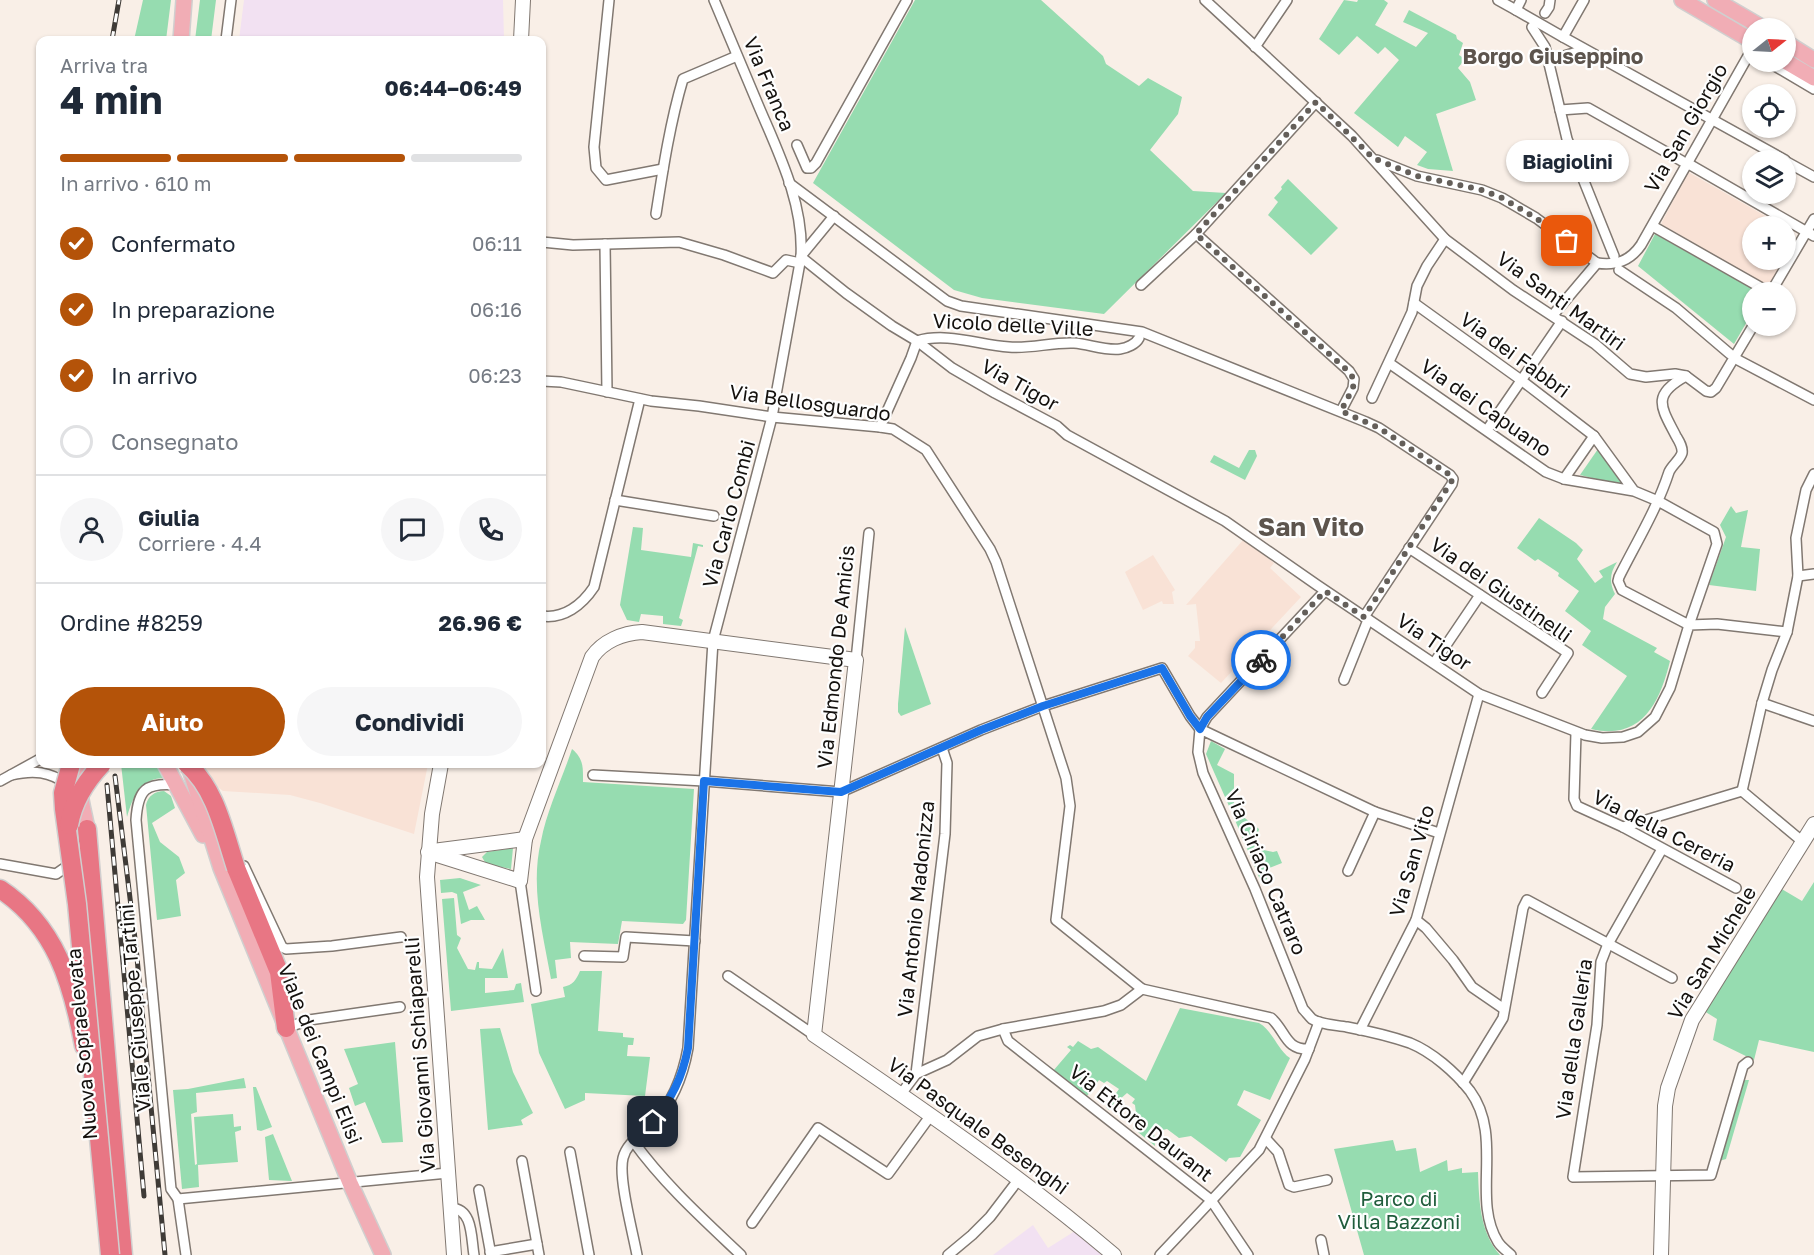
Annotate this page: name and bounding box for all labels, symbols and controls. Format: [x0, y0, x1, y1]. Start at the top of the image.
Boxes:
north arrow [1742, 18, 1796, 72]
map controls [1742, 18, 1796, 336]
street label: Via Franca [739, 33, 801, 134]
district label: Borgo Giuseppino [1463, 43, 1643, 69]
text: Arriva tra [60, 53, 148, 77]
street label: Via San Giorgio [1638, 59, 1732, 196]
text: 06:44–06:49 [384, 74, 522, 101]
text: 4 min [60, 76, 163, 123]
button: locate [1742, 84, 1796, 138]
callout: Biagiolini [1506, 139, 1628, 181]
text: Biagiolini [1522, 149, 1613, 173]
button: layers [1742, 150, 1796, 204]
text: In arrivo · 610 m [60, 171, 212, 195]
pin [1541, 215, 1592, 266]
button: + [1742, 216, 1796, 270]
icon: bag [1550, 224, 1583, 257]
icon: check [60, 227, 93, 260]
text: Confermato [111, 230, 236, 257]
text: 06:11 [472, 231, 522, 255]
street label: Via Santi Martiri [1493, 246, 1630, 355]
button: − [1742, 282, 1796, 336]
icon: check [60, 293, 93, 326]
text: In preparazione [111, 296, 275, 323]
text: 06:16 [470, 297, 522, 321]
street label: Via dei Fabbri [1456, 306, 1575, 402]
street label: Vicolo delle Ville [932, 308, 1094, 340]
street label: Via Tigor [978, 353, 1064, 415]
street label: Via dei Capuano [1417, 353, 1557, 461]
icon: check [60, 359, 93, 392]
text: In arrivo [111, 362, 198, 389]
text: 06:23 [468, 363, 522, 387]
street label: Via Bellosguardo [728, 379, 892, 425]
text: Consegnato [111, 428, 238, 455]
street label: Via Carlo Combi [697, 437, 759, 590]
button: person [60, 498, 123, 561]
button: chat [381, 498, 444, 561]
button: phone [459, 498, 522, 561]
text: Giulia [138, 504, 199, 531]
district label: San Vito [1258, 511, 1364, 542]
text: Corriere · 4.4 [138, 531, 262, 555]
street label: Via dei Giustinelli [1426, 531, 1577, 647]
street label: Via Edmondo De Amicis [811, 544, 859, 770]
street label: Via Tigor [1393, 607, 1477, 675]
text: Ordine #8259 [60, 609, 203, 636]
text: 26.96 € [439, 609, 522, 636]
courier [1231, 630, 1291, 690]
icon: bike [1245, 644, 1278, 677]
button: Aiuto [60, 687, 285, 756]
button: Condividi [297, 687, 522, 756]
street label: Via della Cereria [1589, 784, 1740, 876]
street label: Via Ciriaco Catraro [1221, 785, 1313, 958]
street label: Via Antonio Madonizza [892, 799, 938, 1018]
street label: Via San Vito [1384, 802, 1438, 919]
street label: Via San Michele [1662, 881, 1760, 1024]
street label: Viale Giuseppe Tartini [113, 903, 155, 1113]
street label: Via Giovanni Schiaparelli [399, 936, 439, 1174]
street label: Nuova Sopraelevata [61, 947, 101, 1141]
street label: Via della Galleria [1550, 957, 1596, 1121]
street label: Viale dei Campi Elisi [274, 960, 368, 1147]
street label: Via Pasquale Besenghi [883, 1051, 1074, 1199]
street label: Via Ettore Daurant [1065, 1059, 1218, 1186]
pin [627, 1096, 678, 1147]
icon: home [636, 1105, 669, 1138]
park label: Parco di Villa Bazzoni [1338, 1186, 1460, 1233]

